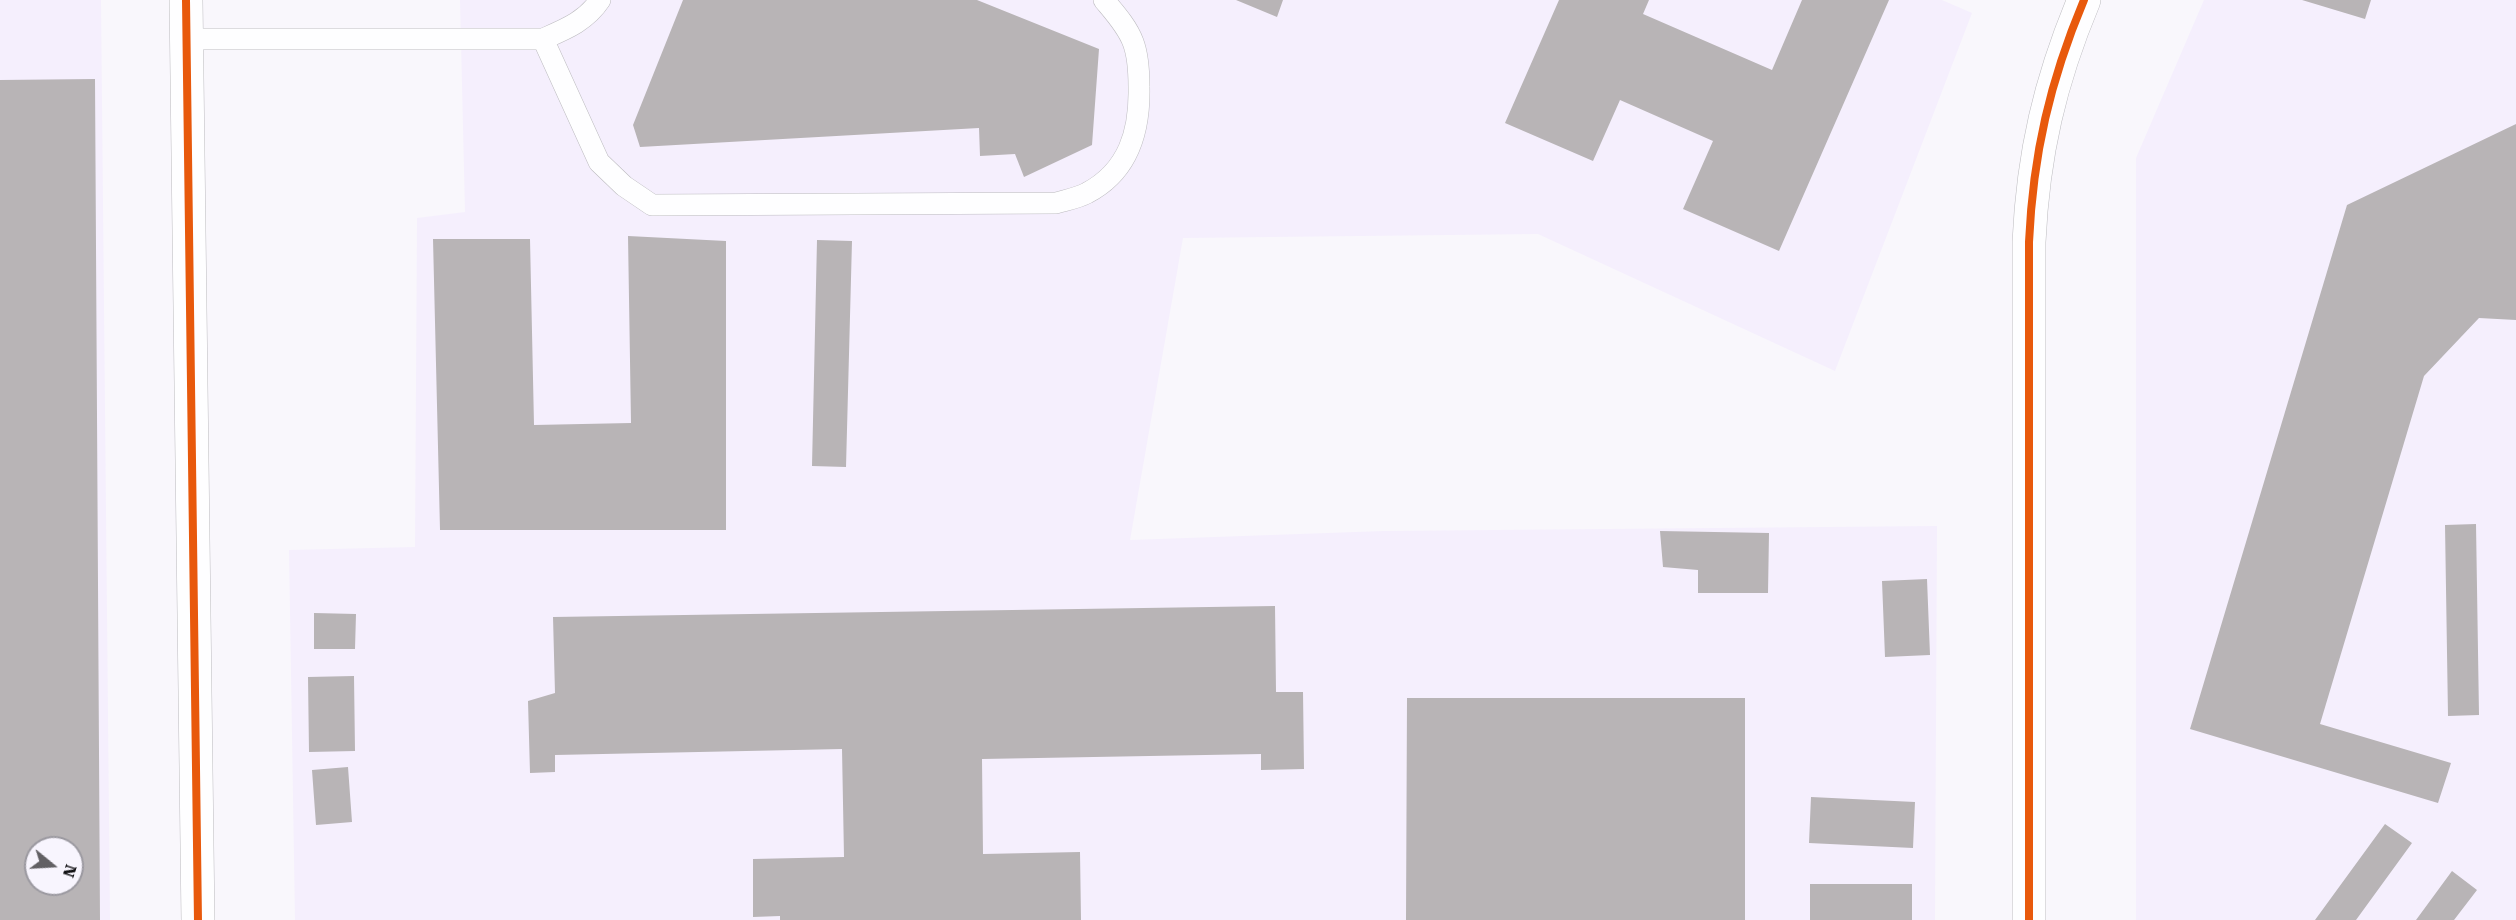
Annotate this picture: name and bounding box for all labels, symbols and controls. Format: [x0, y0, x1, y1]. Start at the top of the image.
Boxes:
north arrow [24, 836, 84, 896]
text: N [59, 862, 81, 880]

